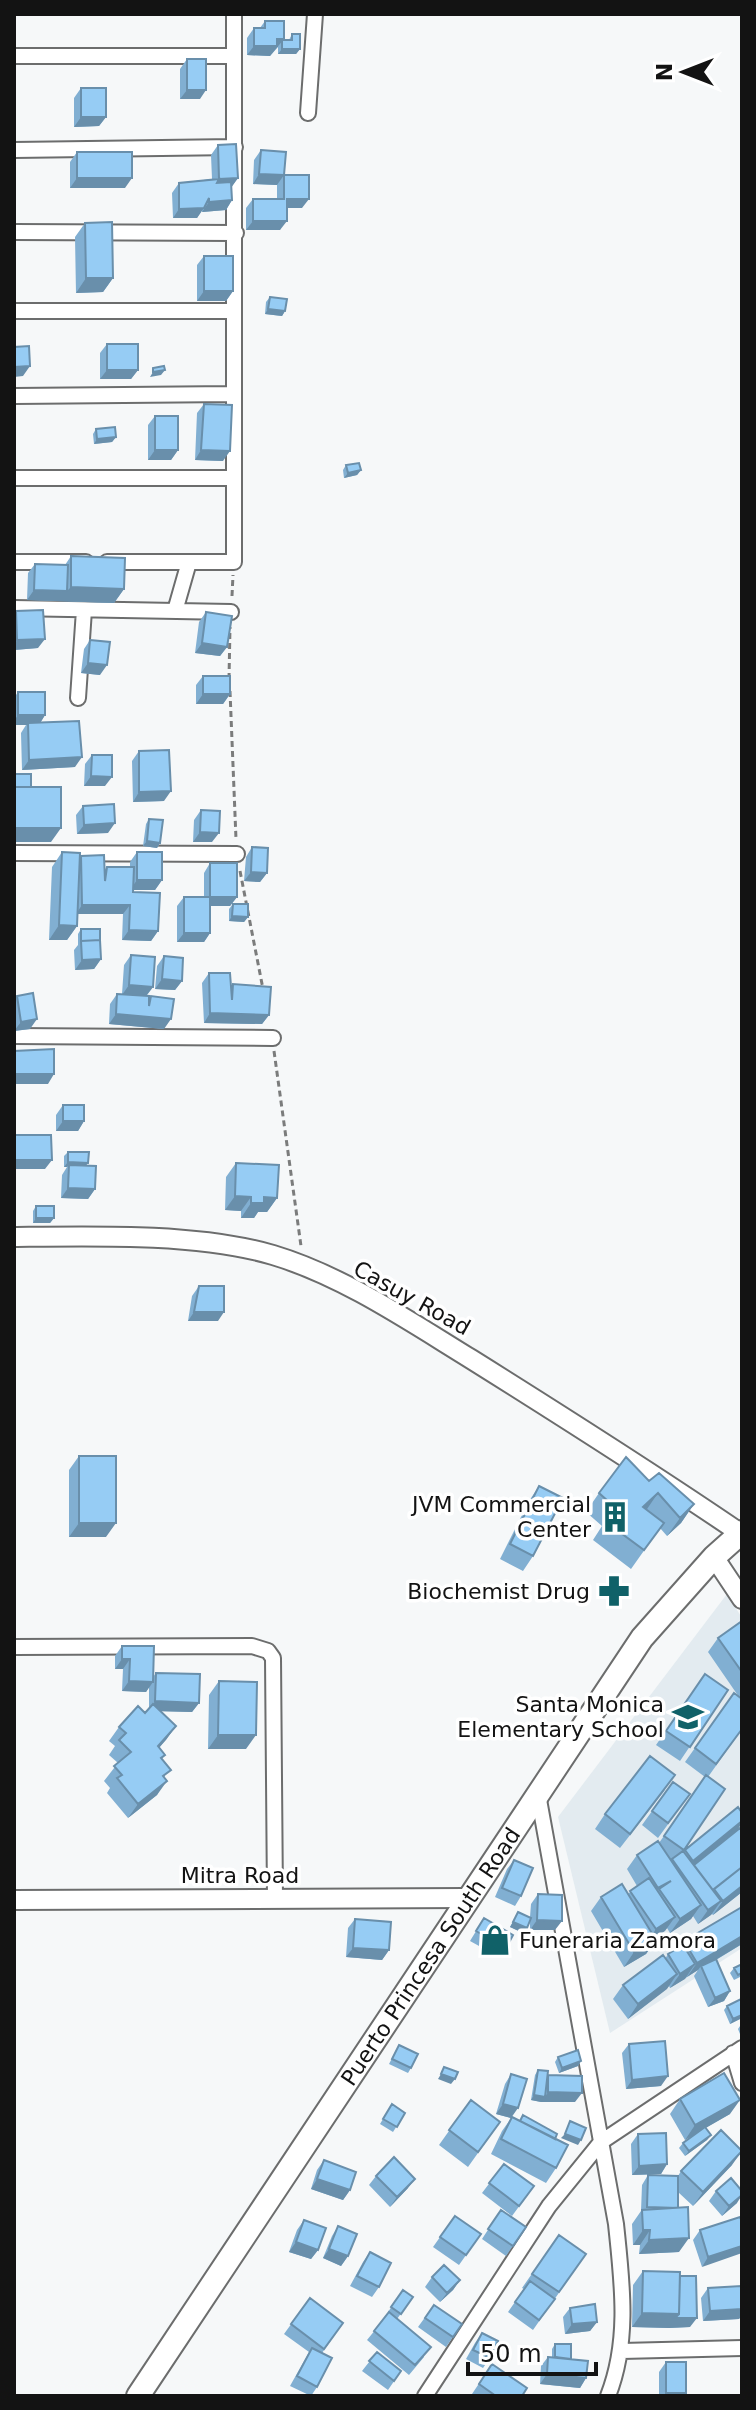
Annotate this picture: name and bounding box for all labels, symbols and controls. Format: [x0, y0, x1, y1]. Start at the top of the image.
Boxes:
north arrow [644, 32, 724, 112]
text: N [652, 63, 677, 81]
street label: Casuy Road [349, 1256, 475, 1340]
place label: JVM Commercial Center [410, 1492, 592, 1542]
building icon: JVM Commercial Center [598, 1500, 632, 1534]
pharmacy icon: Biochemist Drug [597, 1574, 631, 1608]
place label: Biochemist Drug [407, 1579, 590, 1604]
place label: Santa Monica Elementary School [457, 1692, 664, 1742]
school or university icon: Santa Monica Elementary School [671, 1700, 705, 1734]
street label: Puerto Princesa South Road [336, 1823, 525, 2090]
street label: Mitra Road [181, 1863, 299, 1888]
shop icon: Funeraria Zamora [478, 1923, 512, 1957]
place label: Funeraria Zamora [519, 1928, 716, 1953]
scale bar [468, 2326, 596, 2376]
text: 50 m [480, 2340, 542, 2368]

